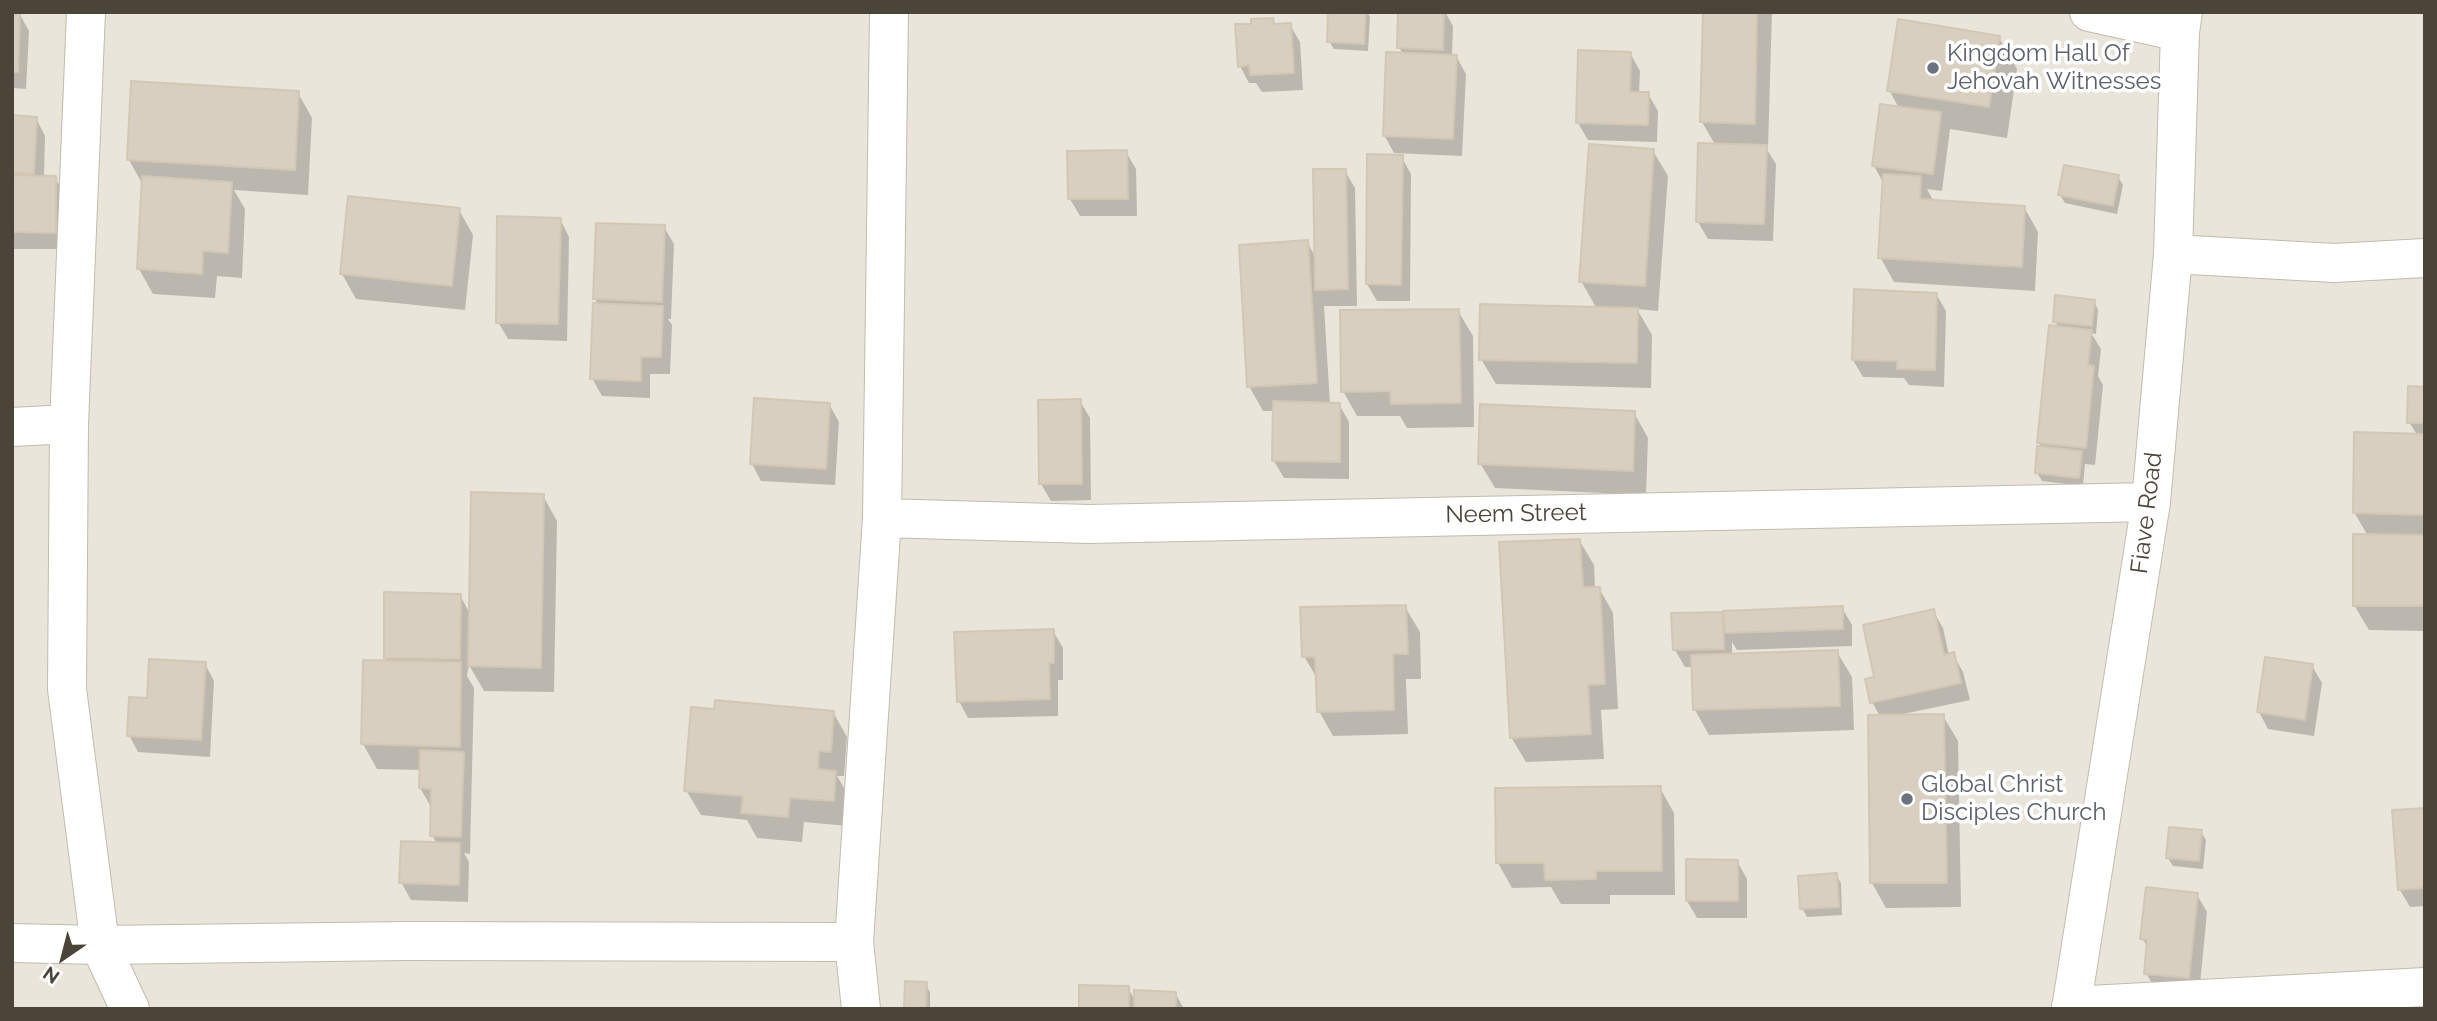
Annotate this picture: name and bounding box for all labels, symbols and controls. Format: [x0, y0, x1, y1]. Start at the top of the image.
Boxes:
place label: Kingdom Hall Of Jehovah Witnesses [1947, 40, 2161, 96]
marker: Kingdom Hall Of Jehovah Witnesses [1925, 60, 1941, 76]
street label: Fiave Road [2125, 451, 2169, 575]
street label: Neem Street [1445, 498, 1587, 530]
place label: Global Christ Disciples Church [1921, 771, 2106, 827]
marker: Global Christ Disciples Church [1899, 791, 1915, 807]
north arrow [28, 923, 98, 993]
text: N [39, 962, 63, 988]

